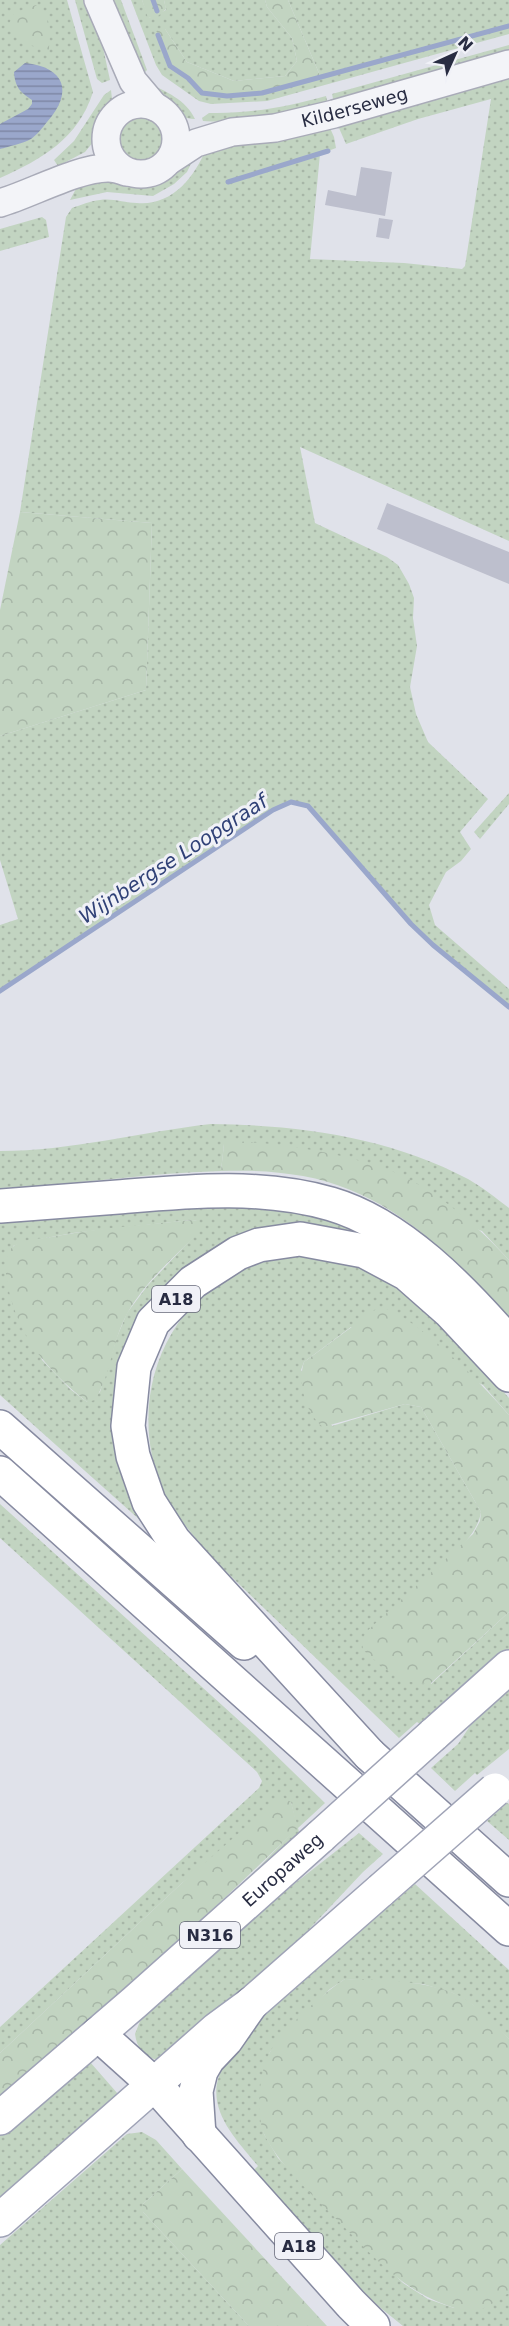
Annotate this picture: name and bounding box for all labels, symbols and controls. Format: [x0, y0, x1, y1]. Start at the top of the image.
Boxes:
north arrow [425, 24, 485, 84]
text: N [454, 32, 477, 55]
street label: Kilderseweg [299, 82, 410, 131]
water label: Wijnbergse Loopgraaf [74, 788, 274, 929]
road number: A18 [152, 1286, 200, 1312]
street label: Europaweg [238, 1828, 327, 1911]
road number: N316 [180, 1922, 240, 1948]
road number: A18 [275, 2233, 323, 2259]

